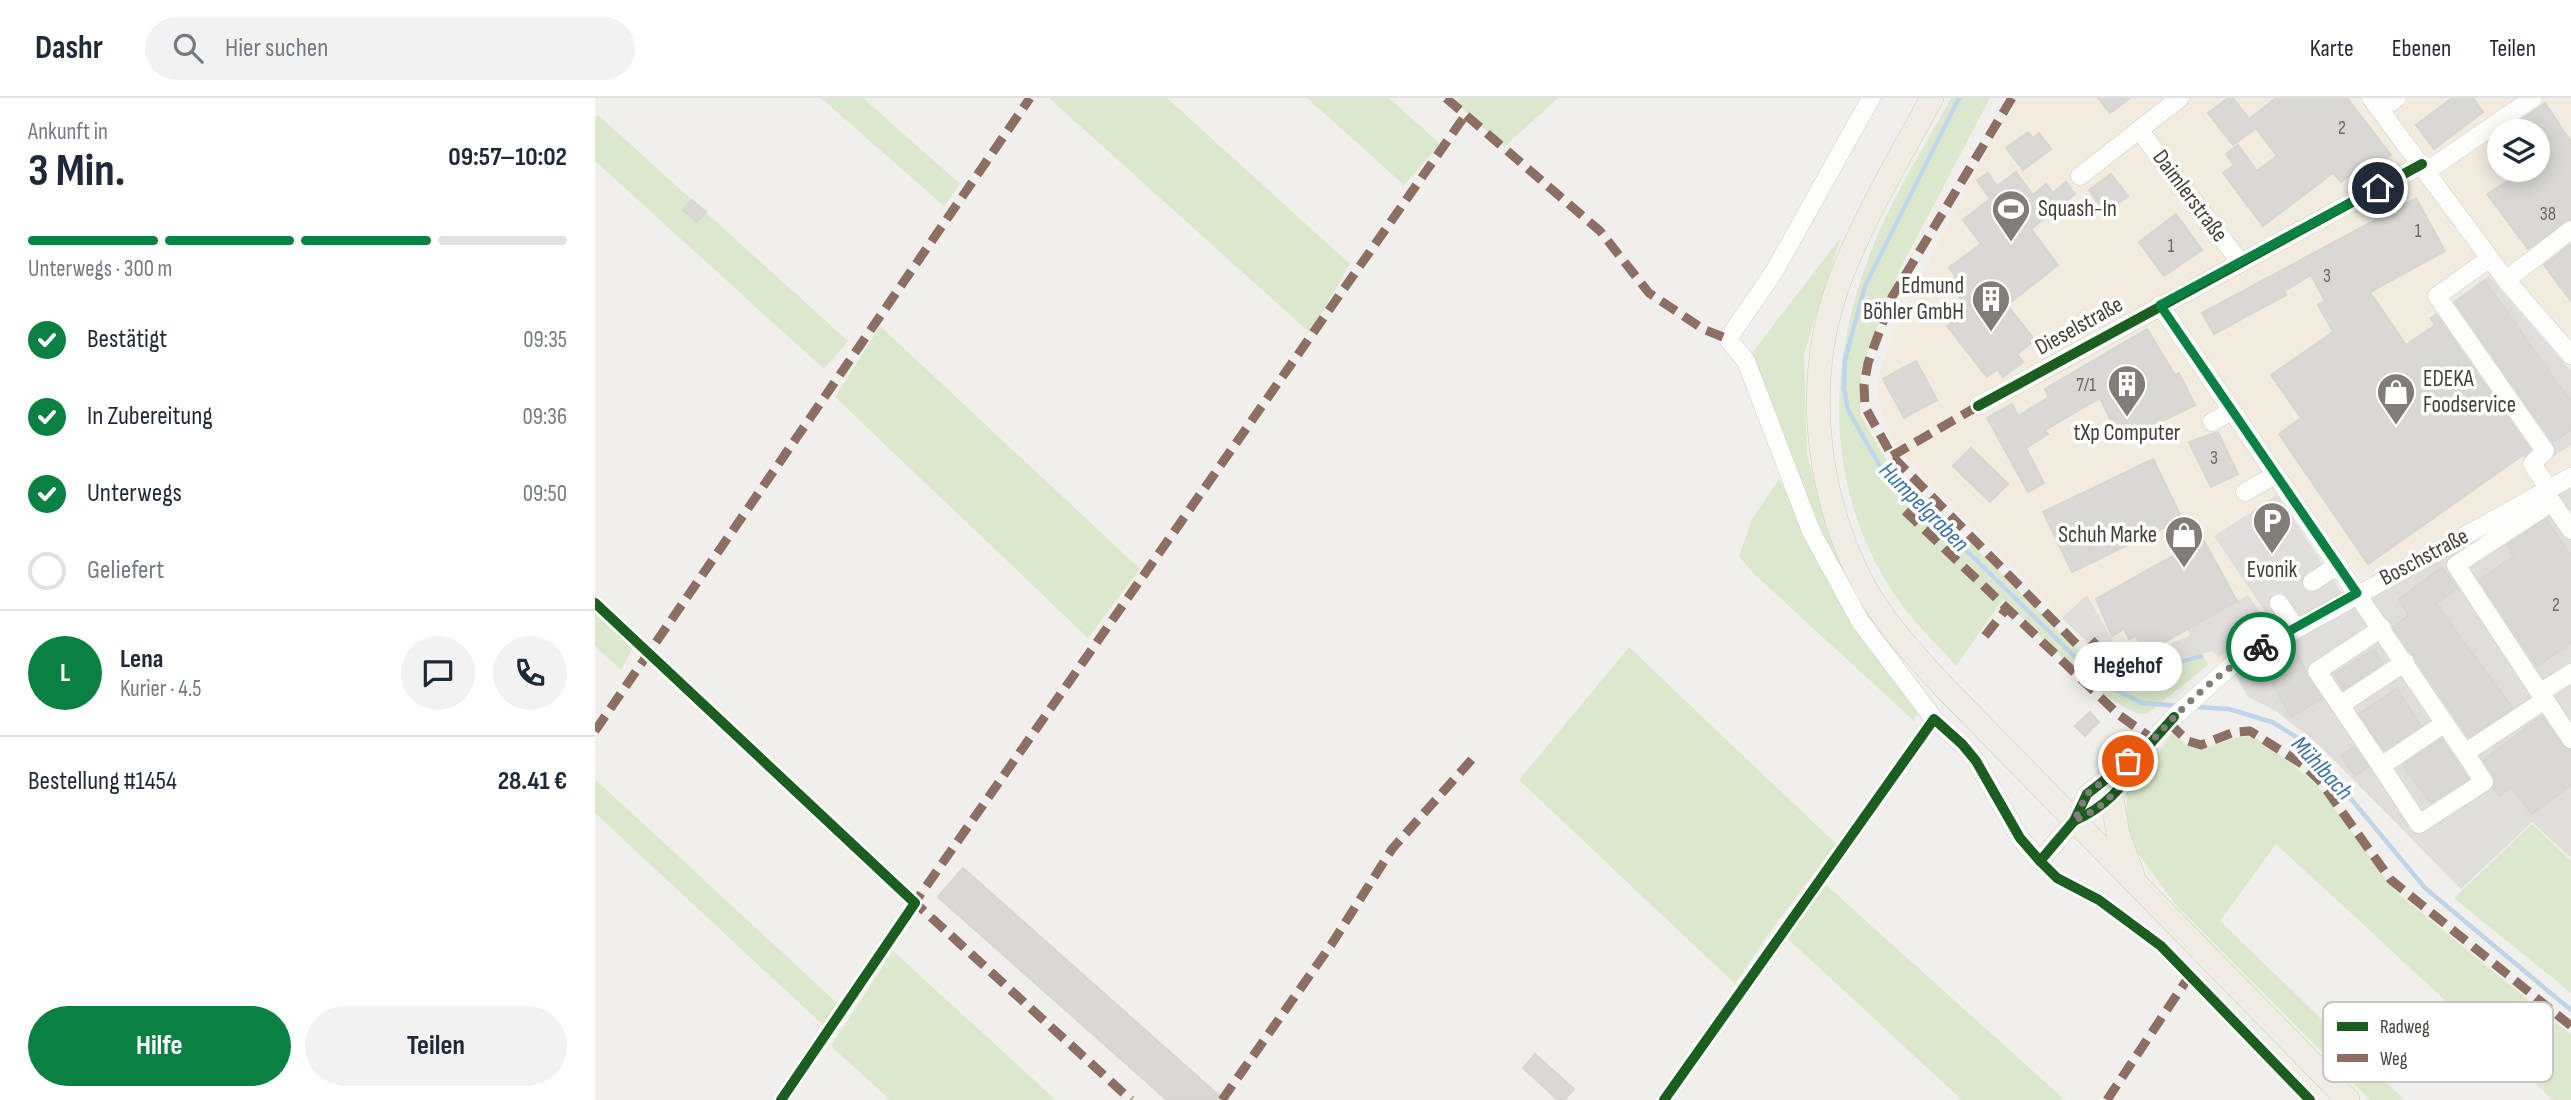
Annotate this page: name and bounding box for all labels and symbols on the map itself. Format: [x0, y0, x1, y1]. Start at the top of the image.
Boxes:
house number: 2 [2338, 117, 2346, 140]
street label: Daimlerstraße [2146, 144, 2234, 248]
pin [2348, 158, 2408, 218]
sports icon: Squash-In [1990, 188, 2032, 243]
place label: Squash-In [2038, 195, 2117, 223]
house number: 38 [2540, 203, 2556, 226]
house number: 1 [2415, 220, 2422, 243]
house number: 1 [2168, 235, 2175, 258]
house number: 3 [2323, 265, 2331, 288]
place label: Edmund Böhler GmbH [1863, 272, 1964, 326]
building icon: Edmund Böhler GmbH [1970, 278, 2012, 333]
street label: Dieselstraße [2030, 291, 2128, 361]
building icon: tXp Computer [2106, 363, 2148, 418]
place label: EDEKA Foodservice [2423, 365, 2516, 419]
shop icon: EDEKA Foodservice [2375, 371, 2417, 426]
house number: 7/1 [2076, 374, 2096, 397]
place label: tXp Computer [2074, 419, 2181, 447]
house number: 3 [2210, 447, 2218, 470]
water label: Humpelgraben [1873, 456, 1975, 558]
parking icon: Evonik [2251, 500, 2293, 555]
shop icon: Schuh Marke [2163, 514, 2205, 569]
place label: Schuh Marke [2058, 521, 2157, 549]
street label: Boschstraße [2375, 522, 2473, 592]
place label: Evonik [2247, 556, 2298, 584]
house number: 2 [2552, 594, 2560, 617]
courier [2226, 612, 2296, 682]
callout: Hegehof [2074, 642, 2182, 691]
water label: Mühlbach [2285, 730, 2359, 806]
pin [2098, 731, 2158, 791]
legend [2323, 1002, 2553, 1082]
text: Radweg [2380, 1016, 2430, 1039]
text: Weg [2380, 1048, 2408, 1071]

